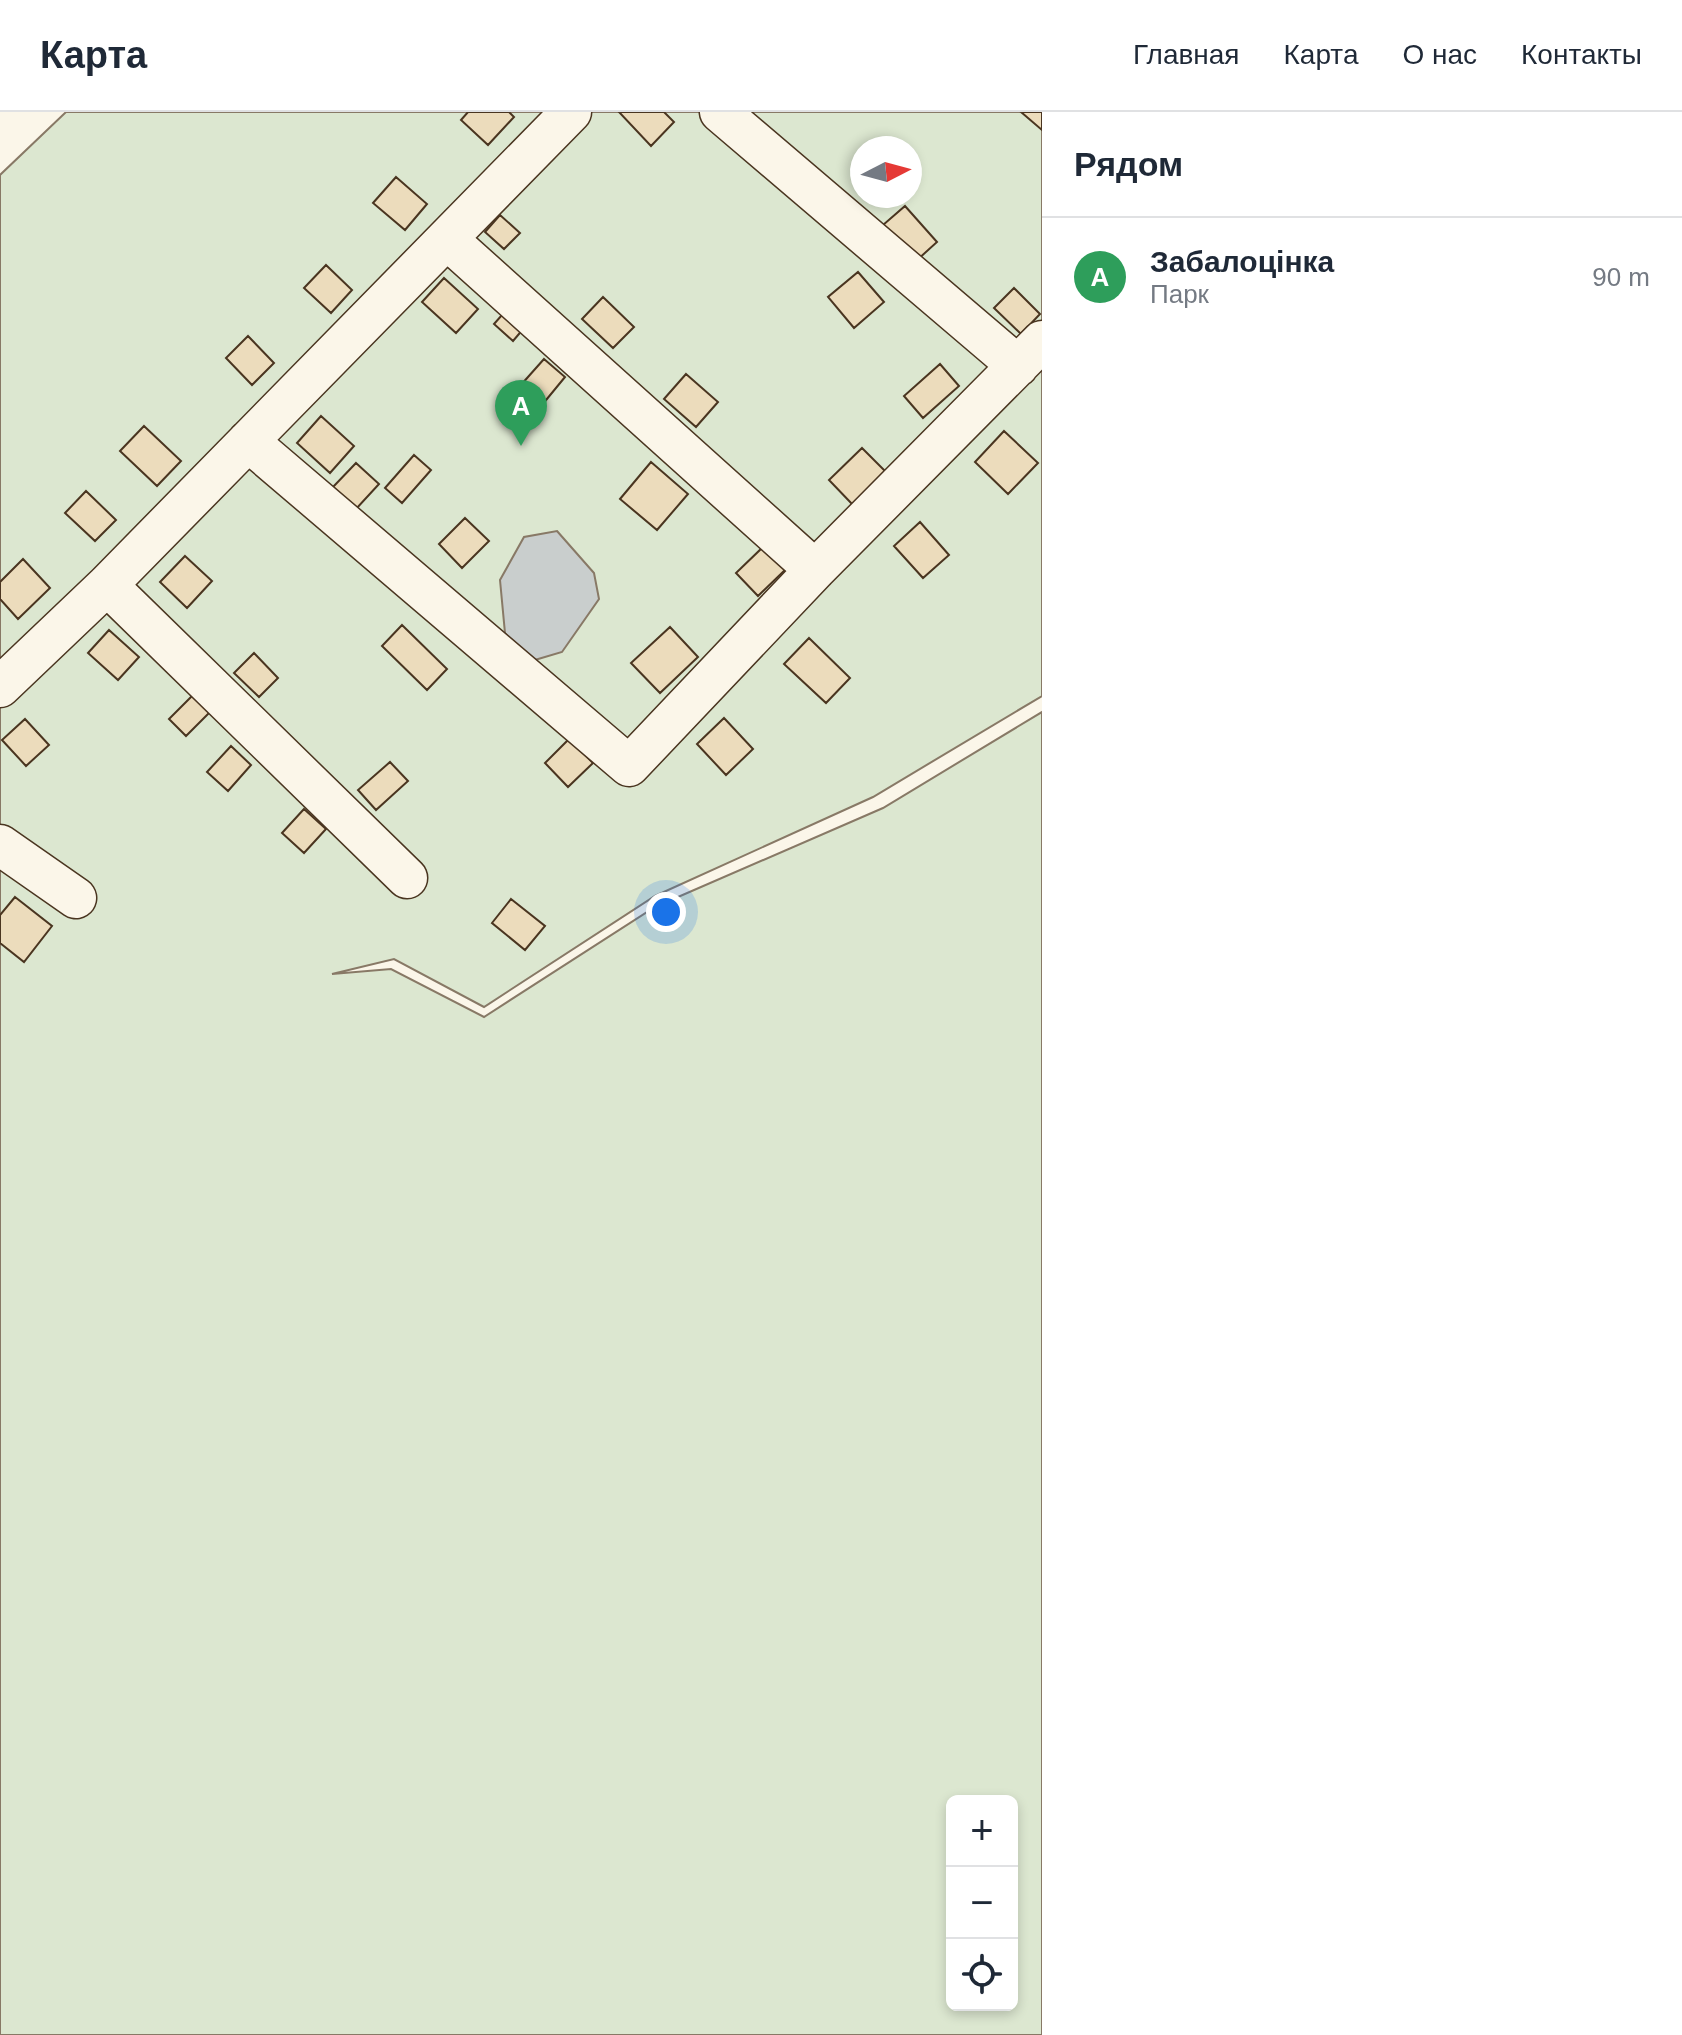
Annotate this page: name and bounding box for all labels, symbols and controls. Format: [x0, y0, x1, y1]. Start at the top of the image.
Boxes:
text: Карта [40, 34, 147, 76]
text: Главная [1133, 39, 1240, 70]
text: Карта [1284, 39, 1358, 70]
text: О нас [1402, 39, 1477, 70]
text: Контакты [1521, 39, 1642, 70]
north arrow [850, 136, 922, 208]
text: Рядом [1074, 145, 1183, 183]
text: Забалоцінка [1150, 245, 1334, 278]
text: A [1091, 262, 1109, 292]
text: 90 m [1592, 262, 1650, 292]
text: Парк [1150, 279, 1209, 309]
pin: A [495, 380, 547, 446]
your location [646, 892, 686, 932]
map controls [946, 1795, 1018, 2011]
button: + [946, 1795, 1018, 1867]
button: − [946, 1867, 1018, 1939]
button: locate [946, 1939, 1018, 2011]

